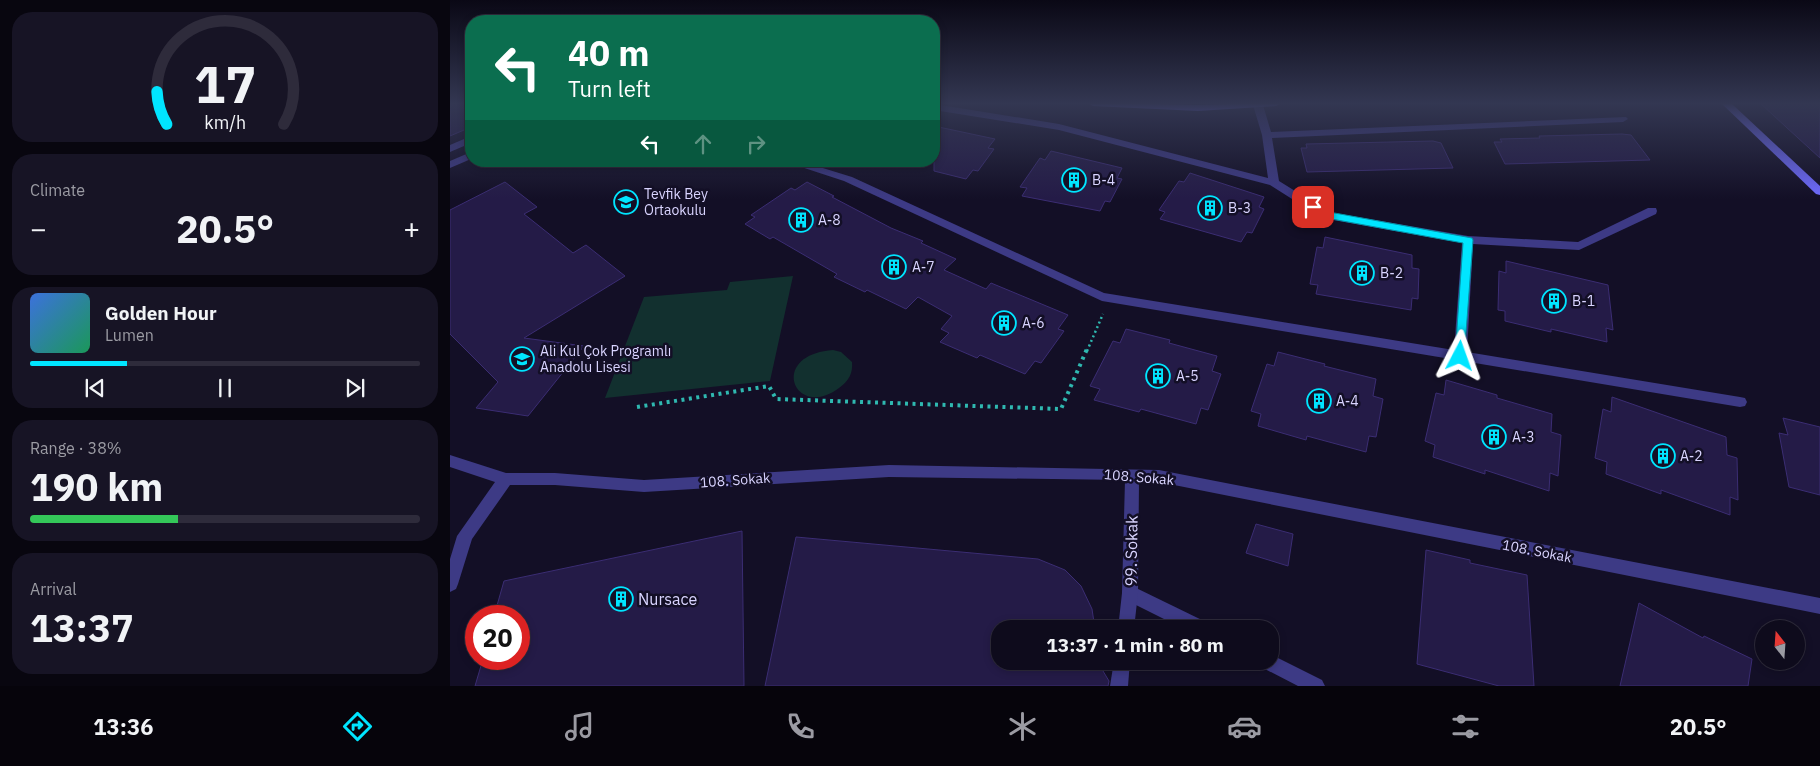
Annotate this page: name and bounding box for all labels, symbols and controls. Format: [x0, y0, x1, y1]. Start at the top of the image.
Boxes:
text: 40 m [568, 30, 650, 76]
icon: left [485, 35, 550, 100]
text: 17 [194, 50, 256, 117]
text: Turn left [568, 74, 651, 103]
text: km/h [204, 111, 246, 134]
icon: left [636, 130, 664, 158]
icon: ahead [689, 130, 717, 158]
icon: right [742, 130, 770, 158]
building icon: B-4 [1061, 167, 1087, 193]
place label: B-4 [1092, 171, 1115, 189]
text: Climate [30, 180, 85, 200]
place label: Tevfik Bey Ortaokulu [644, 185, 708, 219]
pin [1292, 186, 1334, 228]
school or university icon: Tevfik Bey Ortaokulu [613, 189, 639, 215]
icon: arrive [1299, 193, 1327, 221]
building icon: B-3 [1197, 195, 1223, 221]
place label: B-3 [1228, 199, 1251, 217]
text: 20.5° [176, 204, 274, 253]
building icon: A-8 [788, 207, 814, 233]
text: − [30, 210, 47, 247]
text: + [403, 210, 420, 247]
place label: A-8 [818, 211, 841, 229]
building icon: A-7 [881, 254, 907, 280]
place label: A-7 [912, 258, 935, 276]
building icon: B-2 [1349, 260, 1375, 286]
place label: B-2 [1380, 264, 1403, 282]
building icon: B-1 [1541, 288, 1567, 314]
place label: B-1 [1572, 292, 1595, 310]
text: Golden Hour [105, 301, 217, 325]
building icon: A-6 [991, 310, 1017, 336]
place label: A-6 [1022, 314, 1045, 332]
text: Lumen [105, 325, 154, 345]
position arrow [1433, 329, 1485, 381]
place label: Ali Kul Çok Programlı Anadolu Lisesi [540, 342, 671, 376]
school or university icon: Ali Kul Çok Programlı Anadolu Lisesi [509, 346, 535, 372]
building icon: A-5 [1145, 363, 1171, 389]
place label: A-5 [1176, 367, 1199, 385]
icon: previous [81, 374, 109, 402]
icon: pause [211, 374, 239, 402]
icon: next [341, 374, 369, 402]
building icon: A-4 [1306, 388, 1332, 414]
place label: A-4 [1336, 392, 1359, 410]
building icon: A-3 [1481, 424, 1507, 450]
place label: A-3 [1512, 428, 1535, 446]
text: Range · 38% [30, 438, 122, 458]
building icon: A-2 [1650, 443, 1676, 469]
place label: A-2 [1680, 447, 1703, 465]
text: 190 km [30, 462, 163, 511]
street label: 108. Sokak [1103, 465, 1175, 489]
street label: 108. Sokak [699, 469, 771, 491]
street label: 99. Sokak [1120, 515, 1142, 587]
street label: 108. Sokak [1501, 535, 1574, 567]
text: Arrival [30, 579, 77, 599]
building icon: Nursace [608, 586, 634, 612]
place label: Nursace [638, 589, 698, 609]
text: 13:37 [30, 603, 134, 652]
speed limit sign: 20 [465, 605, 530, 670]
north arrow [1755, 620, 1805, 670]
map controls [1755, 620, 1805, 670]
text: 13:37 · 1 min · 80 m [1046, 633, 1224, 657]
icon: directions [340, 709, 375, 744]
icon: music [562, 709, 597, 744]
icon: phone [783, 709, 818, 744]
icon: climate [1005, 709, 1040, 744]
icon: car [1227, 709, 1262, 744]
icon: filters [1448, 709, 1483, 744]
text: 13:36 [93, 712, 153, 741]
text: 20.5° [1670, 712, 1727, 741]

